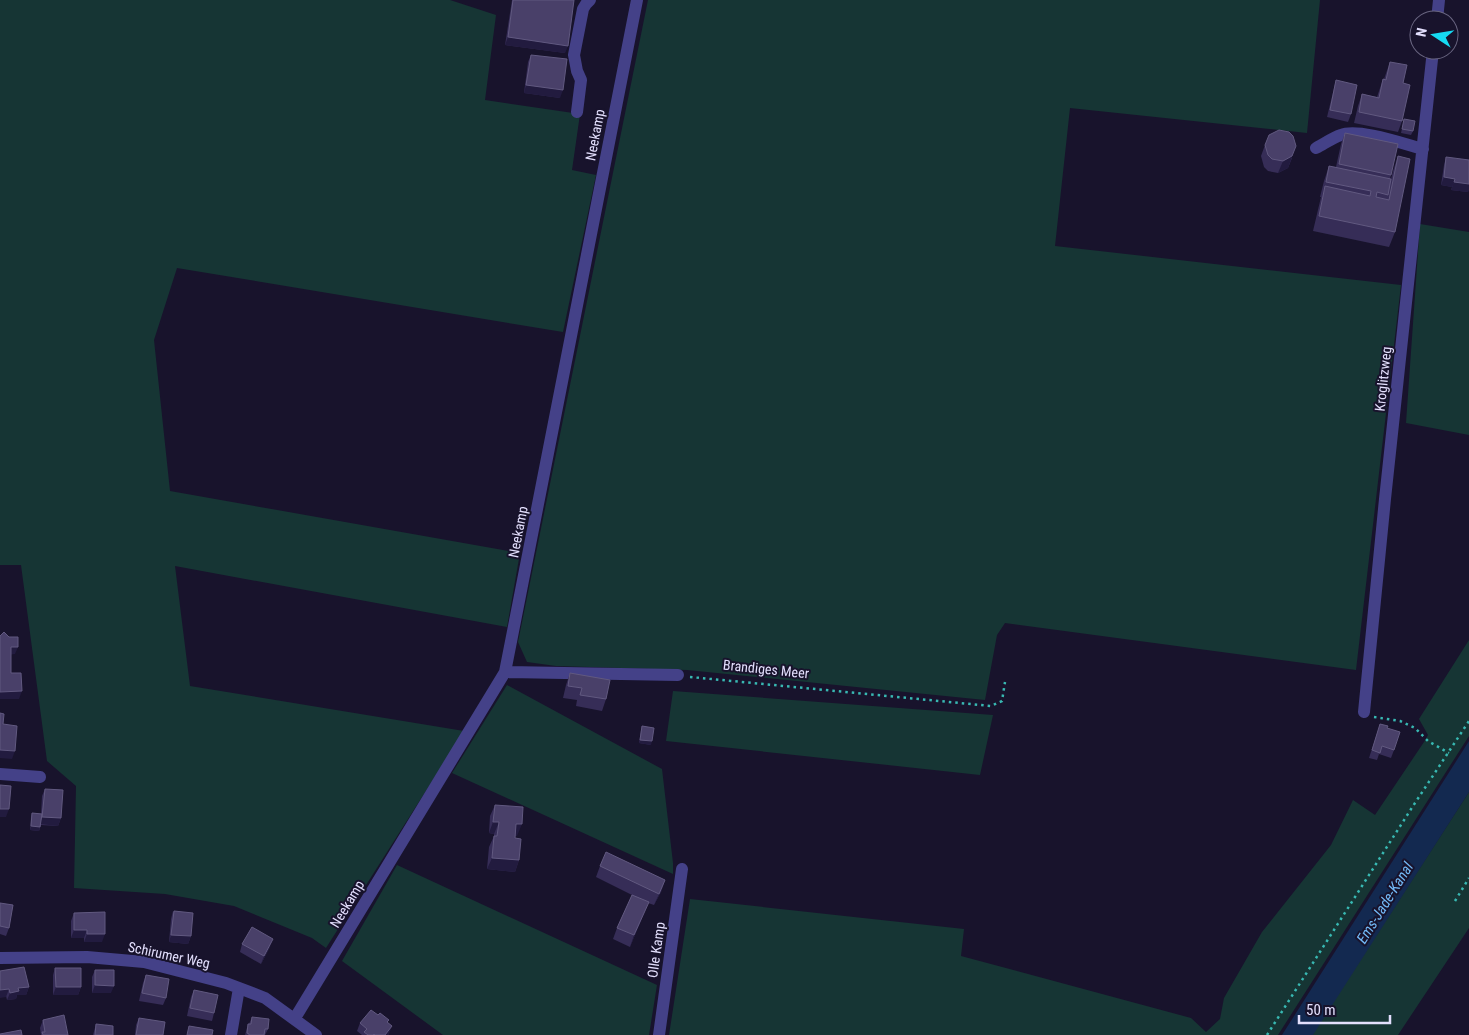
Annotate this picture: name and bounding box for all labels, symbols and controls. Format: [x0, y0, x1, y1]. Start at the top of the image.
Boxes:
north arrow [1409, 10, 1459, 60]
text: N [1413, 26, 1430, 38]
street label: Neekamp [582, 108, 608, 162]
street label: Kroglitzweg [1372, 346, 1394, 412]
street label: Neekamp [505, 505, 531, 559]
street label: Brandiges Meer [722, 657, 810, 681]
water label: Ems-Jade-Kanal [1353, 859, 1417, 947]
street label: Neekamp [327, 877, 367, 931]
street label: Olle Kamp [644, 921, 668, 979]
street label: Schirumer Weg [127, 939, 211, 971]
scale bar [1299, 992, 1390, 1024]
text: 50 m [1306, 1001, 1336, 1019]

